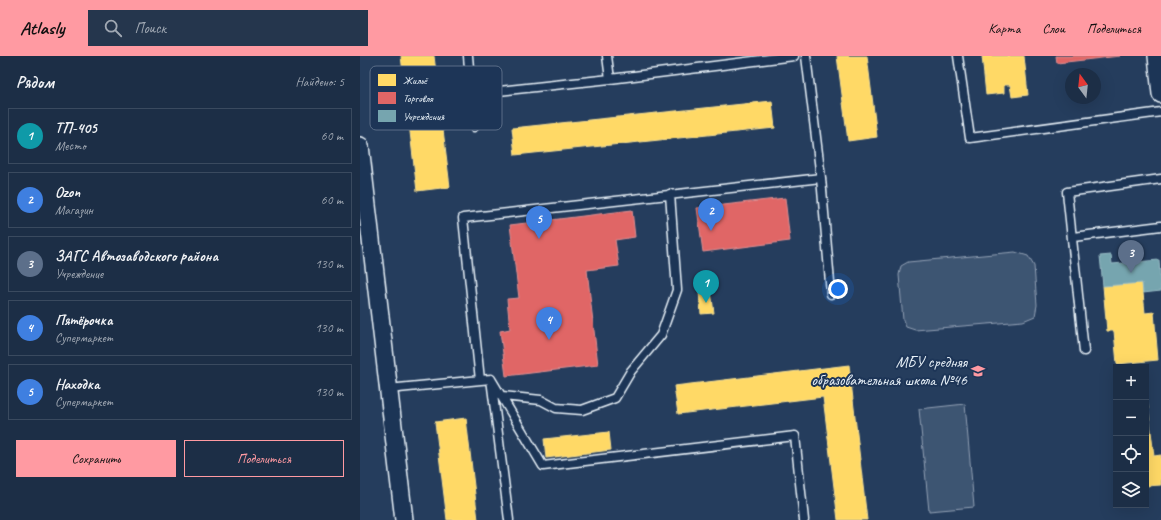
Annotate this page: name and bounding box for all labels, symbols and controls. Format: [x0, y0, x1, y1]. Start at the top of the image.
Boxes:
search box [88, 10, 368, 46]
text: Atlasly [20, 16, 64, 40]
icon: search [102, 17, 124, 39]
text: Поиск [134, 19, 166, 38]
text: Карта [988, 20, 1020, 37]
text: Слои [1042, 20, 1065, 37]
text: Поделиться [1087, 20, 1141, 37]
legend [370, 66, 502, 130]
north arrow [1065, 68, 1101, 104]
text: Рядом [16, 72, 54, 93]
text: Жильё [403, 73, 429, 87]
text: Найдено: 5 [296, 74, 344, 90]
text: Торговля [403, 91, 434, 105]
text: Учреждения [403, 109, 445, 123]
text: ТП-405 [55, 119, 97, 138]
text: 1 [27, 128, 33, 144]
text: 60 m [321, 128, 343, 144]
text: Место [55, 138, 86, 154]
text: Ozon [55, 183, 80, 202]
text: 2 [27, 192, 33, 208]
text: 60 m [321, 192, 343, 208]
pin: 2 [698, 198, 724, 231]
text: Магазин [55, 202, 93, 218]
pin: 5 [526, 206, 552, 239]
pin: 3 [1118, 240, 1144, 273]
text: ЗАГС Автозаводского района [55, 247, 218, 266]
text: 3 [27, 256, 33, 272]
text: 130 m [315, 256, 343, 272]
text: Учреждение [55, 266, 103, 282]
pin: 1 [693, 270, 719, 303]
your location [828, 279, 848, 299]
pin: 4 [536, 307, 562, 340]
text: Пятёрочка [55, 311, 112, 330]
text: 4 [27, 320, 33, 336]
text: 130 m [315, 320, 343, 336]
text: Супермаркет [55, 330, 113, 346]
place label: МБУ средняя образовательная школа №46 [811, 352, 969, 390]
school or university icon: МБУ средняя образовательная школа №46 [970, 363, 986, 379]
map controls [1113, 364, 1149, 508]
button: + [1113, 364, 1149, 400]
text: Находка [55, 375, 100, 394]
text: 5 [27, 384, 33, 400]
text: 130 m [315, 384, 343, 400]
text: Супермаркет [55, 394, 113, 410]
button: − [1113, 400, 1149, 436]
button: locate [1113, 436, 1149, 472]
button: Сохранить [16, 440, 176, 477]
button: Поделиться [184, 440, 344, 477]
button: layers [1113, 472, 1149, 508]

